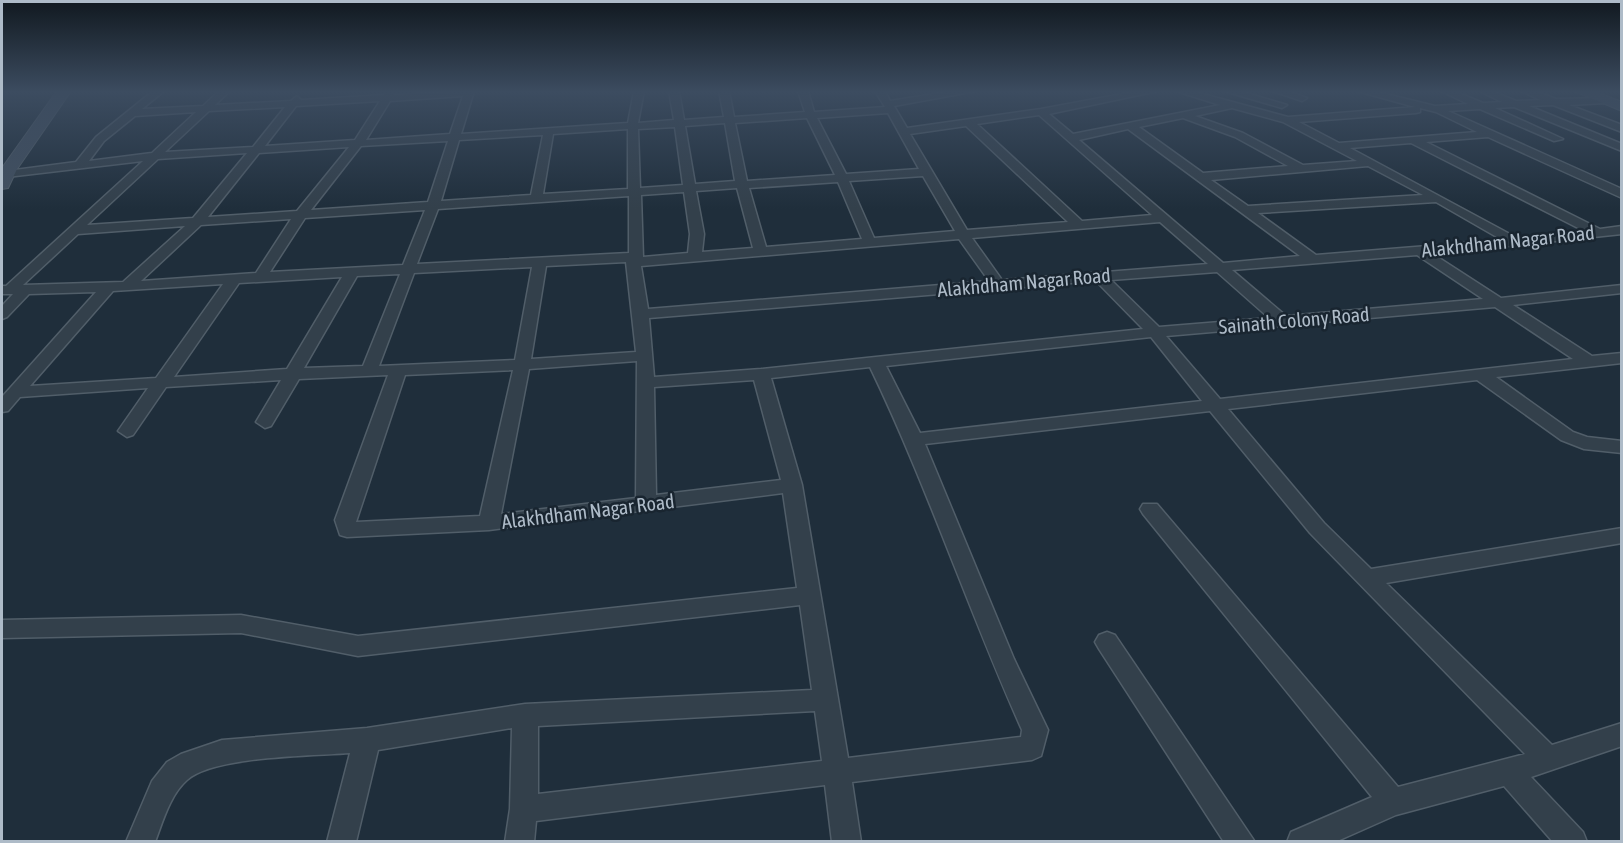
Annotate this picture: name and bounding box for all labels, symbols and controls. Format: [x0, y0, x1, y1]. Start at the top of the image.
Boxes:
street label: Alakhdham Nagar Road [1420, 220, 1596, 262]
street label: Alakhdham Nagar Road [936, 263, 1112, 301]
street label: Sainath Colony Road [1218, 302, 1370, 338]
street label: Alakhdham Nagar Road [500, 489, 676, 533]

